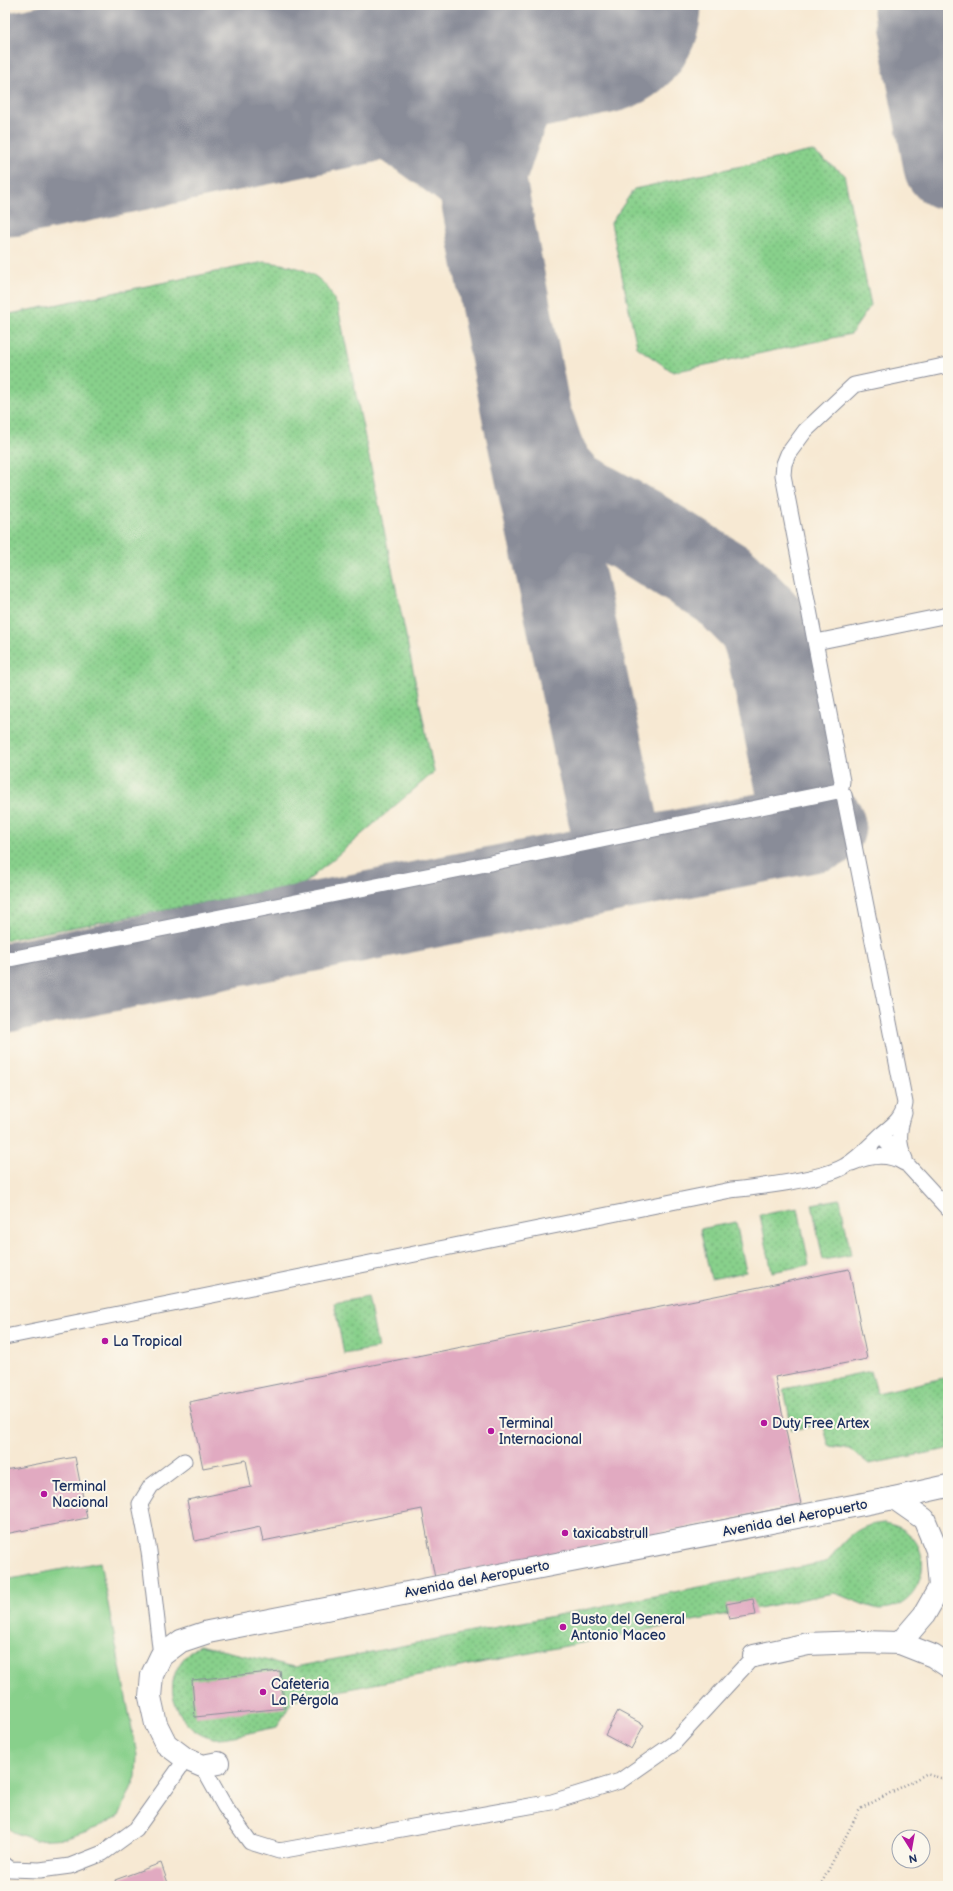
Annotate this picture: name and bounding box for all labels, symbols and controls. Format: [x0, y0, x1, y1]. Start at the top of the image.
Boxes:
place label: La Tropical [113, 1333, 182, 1350]
marker: La Tropical [100, 1336, 110, 1346]
place label: Terminal Internacional [499, 1415, 582, 1448]
place label: Duty Free Artex [772, 1415, 870, 1432]
marker: Duty Free Artex [759, 1418, 769, 1428]
marker: Terminal Internacional [486, 1426, 496, 1436]
place label: Terminal Nacional [52, 1478, 108, 1511]
marker: Terminal Nacional [39, 1489, 49, 1499]
street label: Avenida del Aeropuerto [721, 1496, 869, 1540]
place label: taxicabstrull [573, 1525, 648, 1542]
marker: taxicabstrull [560, 1528, 570, 1538]
street label: Avenida del Aeropuerto [403, 1557, 551, 1601]
place label: Busto del General Antonio Maceo [571, 1611, 685, 1644]
marker: Busto del General Antonio Maceo [558, 1622, 568, 1632]
place label: Cafeteria La Pérgola [271, 1676, 339, 1709]
marker: Cafeteria La Pérgola [258, 1687, 268, 1697]
north arrow [891, 1829, 931, 1869]
text: N [908, 1851, 918, 1865]

